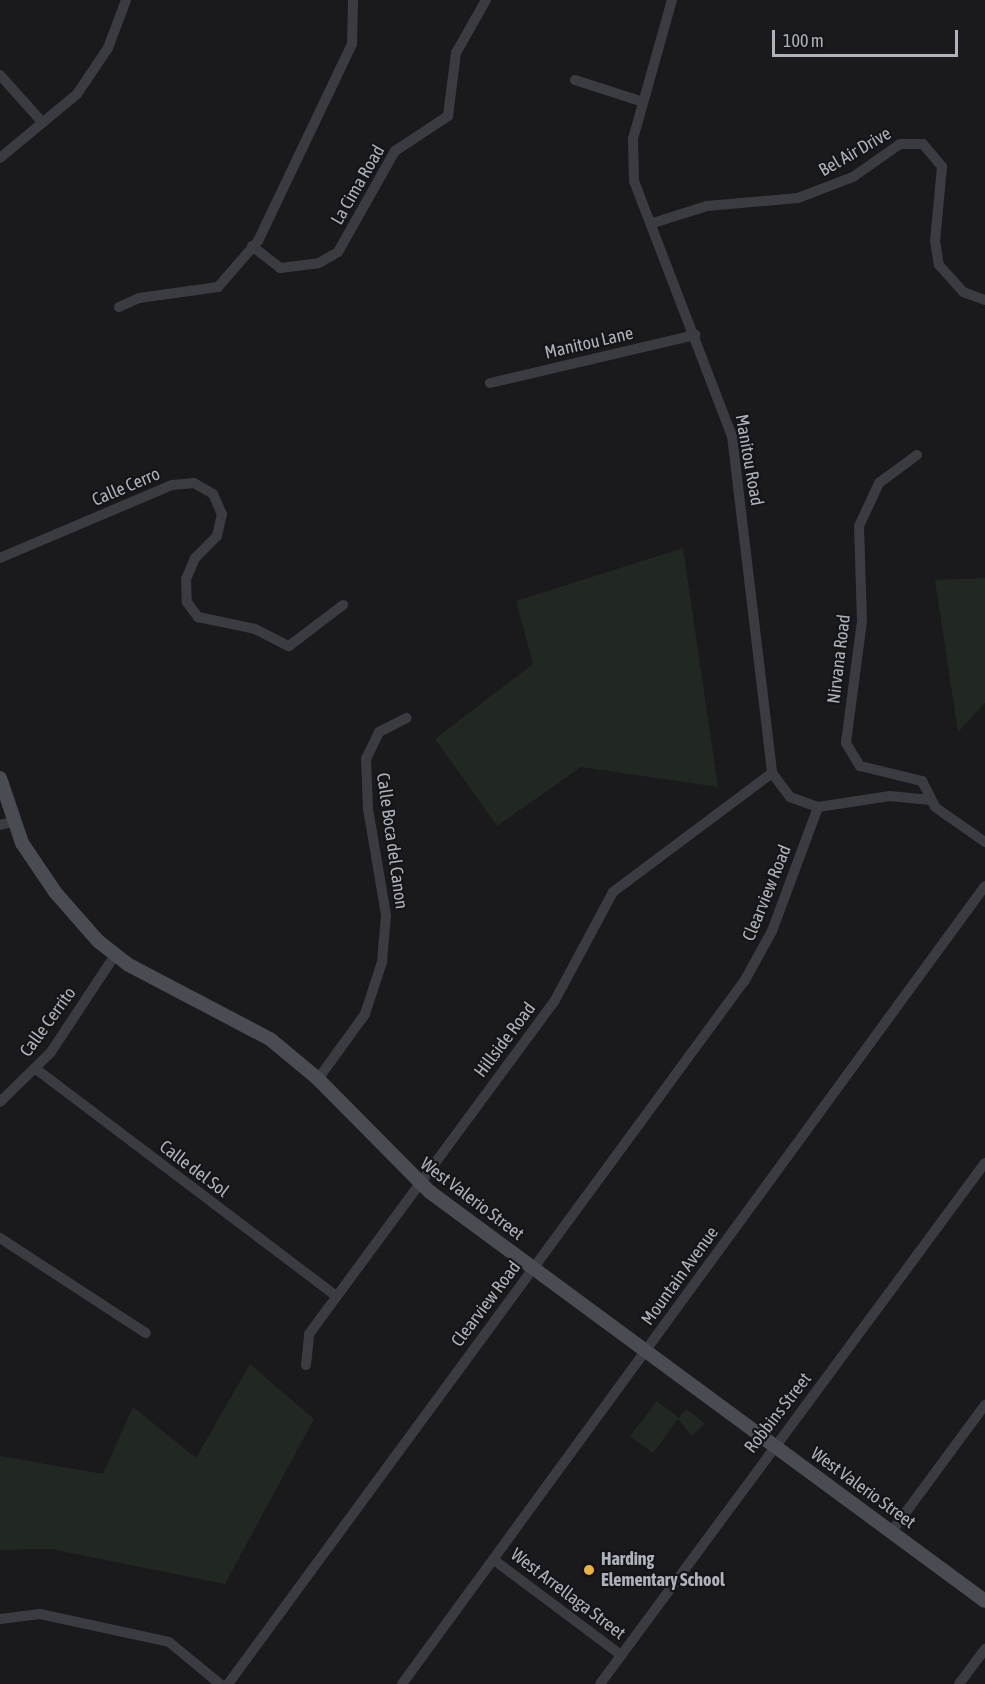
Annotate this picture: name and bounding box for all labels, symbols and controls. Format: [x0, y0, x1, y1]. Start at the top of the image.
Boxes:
scale bar [775, 18, 961, 56]
text: 100 m [783, 30, 824, 51]
street label: Bel Air Drive [815, 123, 895, 181]
street label: La Cima Road [327, 141, 389, 229]
street label: Manitou Lane [543, 322, 635, 364]
street label: Manitou Road [730, 413, 768, 507]
street label: Calle Cerro [89, 463, 163, 511]
street label: Nirvana Road [823, 613, 855, 705]
street label: Calle Boca del Canon [372, 772, 412, 910]
street label: Clearview Road [738, 842, 796, 944]
street label: Calle Cerrito [15, 983, 81, 1061]
street label: Hillside Road [470, 998, 540, 1082]
street label: Calle del Sol [155, 1136, 233, 1202]
street label: West Valerio Street [416, 1153, 528, 1245]
street label: Mountain Avenue [637, 1222, 723, 1330]
street label: Clearview Road [447, 1257, 525, 1351]
street label: Robbins Street [740, 1369, 816, 1457]
street label: West Valerio Street [807, 1443, 919, 1533]
street label: West Arrellaga Street [506, 1544, 630, 1644]
place label: Harding Elementary School [601, 1549, 725, 1592]
marker: Harding Elementary School [582, 1563, 596, 1577]

